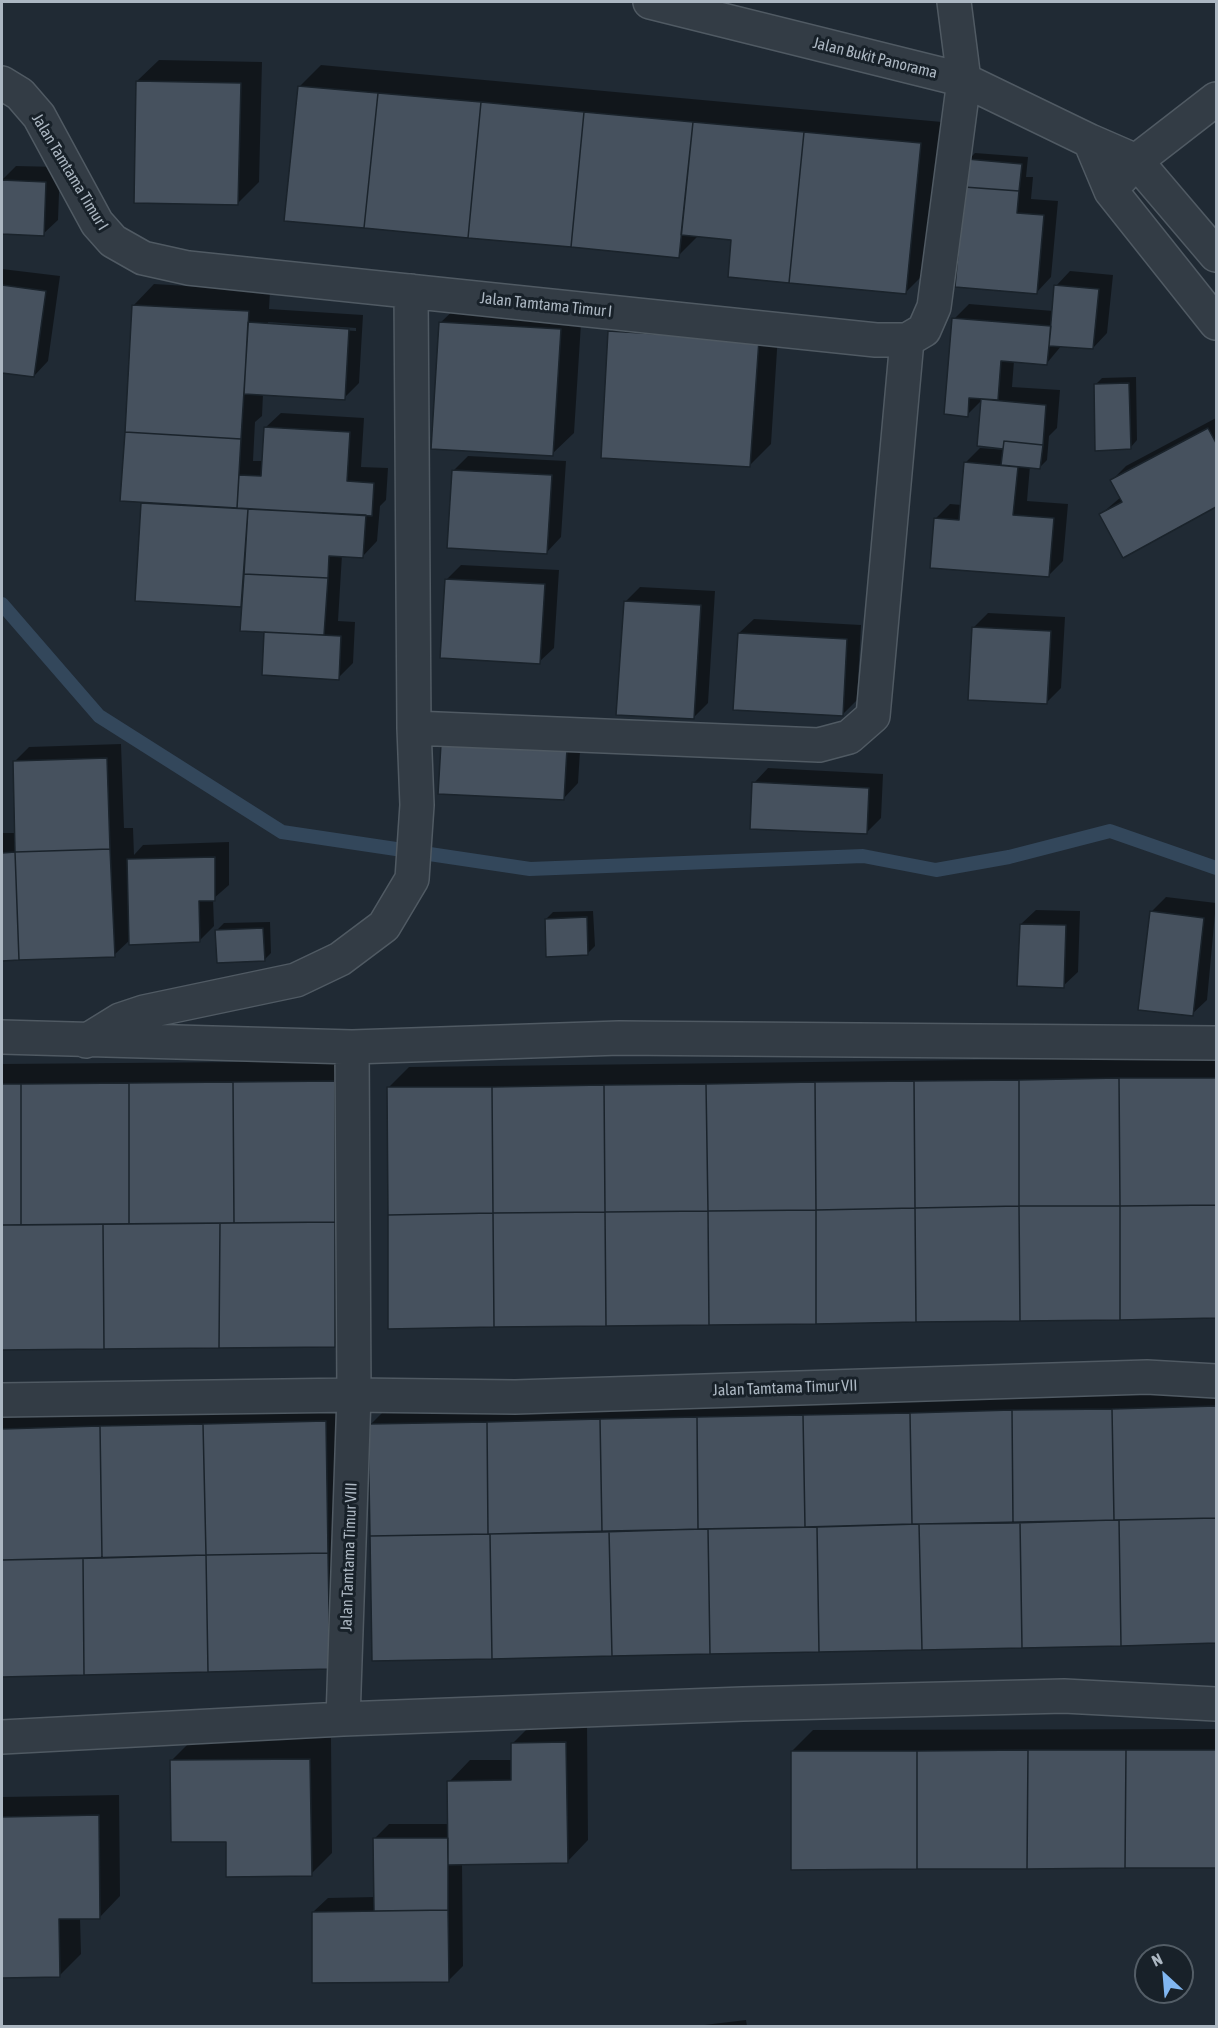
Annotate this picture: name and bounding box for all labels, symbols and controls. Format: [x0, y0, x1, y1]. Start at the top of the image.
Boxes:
street label: Jalan Bukit Panorama [811, 33, 939, 83]
street label: Jalan Tamtama Timur I [28, 110, 112, 234]
street label: Jalan Tamtama Timur I [479, 289, 613, 321]
street label: Jalan Tamtama Timur VII [712, 1376, 858, 1400]
street label: Jalan Tamtama Timur VIII [337, 1482, 361, 1632]
north arrow [1134, 1944, 1194, 2004]
text: N [1149, 1949, 1165, 1970]

